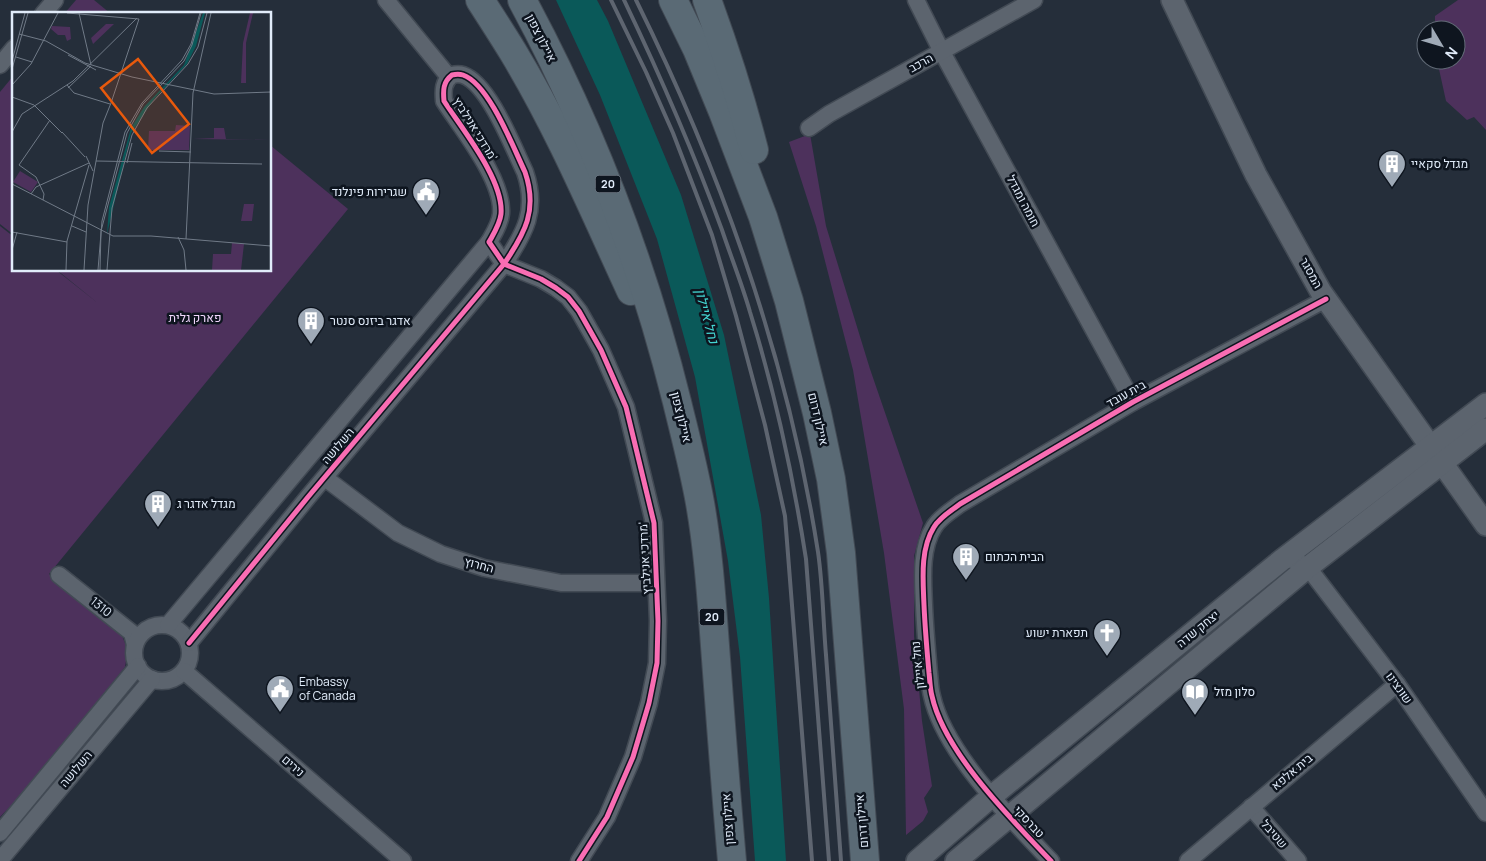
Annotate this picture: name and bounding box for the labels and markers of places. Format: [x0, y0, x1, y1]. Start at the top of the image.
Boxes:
building icon: מגדל סקאיי [1377, 149, 1407, 188]
place label: מגדל סקאיי [1411, 155, 1468, 172]
public building icon: שגרירות פינלנד [411, 177, 441, 216]
place label: שגרירות פינלנד [332, 183, 407, 200]
building icon: אדגר ביזנס סנטר [296, 306, 326, 345]
place label: אדגר ביזנס סנטר [330, 312, 411, 329]
building icon: מגדל אדגר ג [143, 489, 173, 528]
place label: מגדל אדגר ג [177, 495, 236, 512]
building icon: הבית הכתום [951, 542, 981, 581]
place label: הבית הכתום [985, 548, 1044, 565]
church icon: תפארת ישוע [1092, 618, 1122, 657]
place label: תפארת ישוע [1026, 624, 1088, 641]
place label: Embassy of Canada [299, 673, 356, 704]
public building icon: Embassy of Canada [265, 674, 295, 713]
library icon: סלון מזל [1180, 677, 1210, 716]
place label: סלון מזל [1214, 683, 1255, 700]

